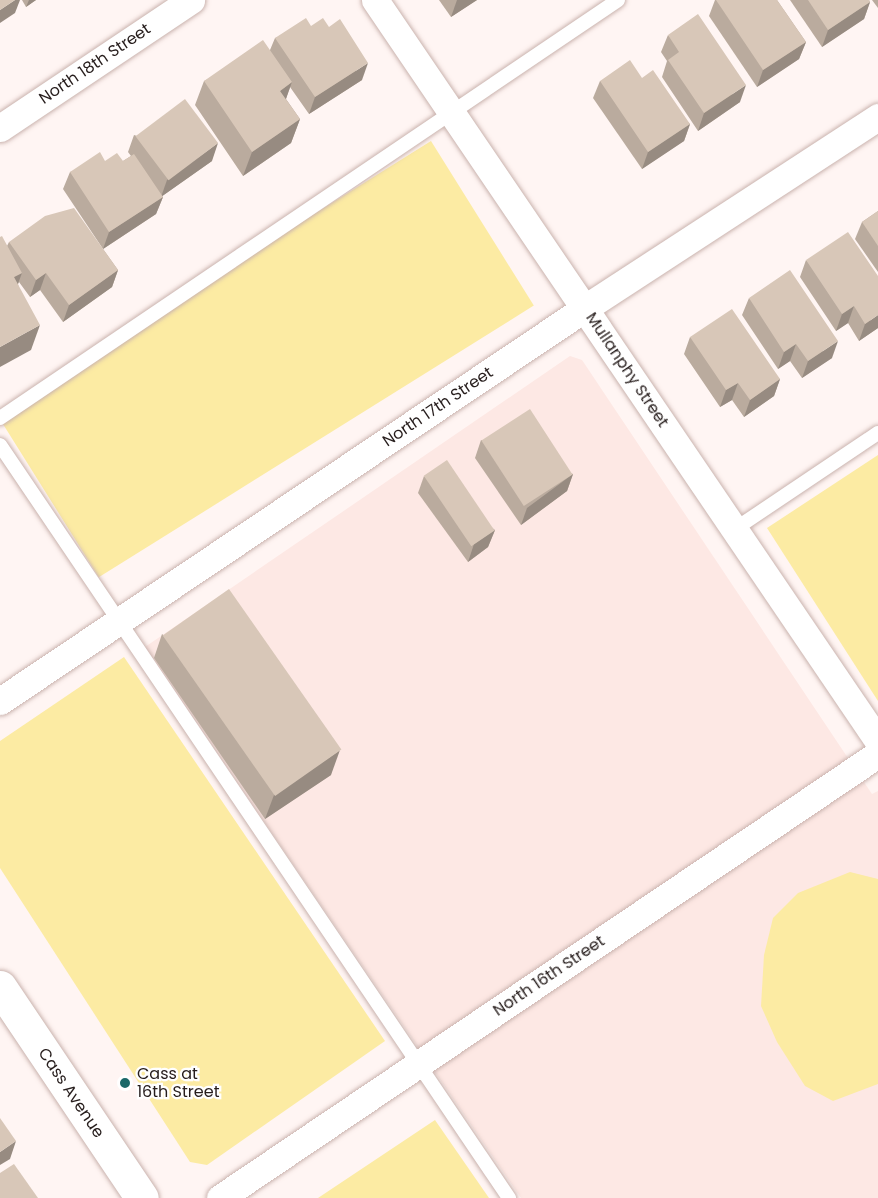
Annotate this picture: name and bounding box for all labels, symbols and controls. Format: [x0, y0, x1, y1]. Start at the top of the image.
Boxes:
street label: North 18th Street [36, 20, 154, 108]
street label: Mullanphy Street [582, 309, 672, 431]
street label: North 17th Street [379, 363, 497, 451]
street label: North 16th Street [490, 932, 608, 1020]
street label: Cass Avenue [34, 1044, 108, 1142]
place label: Cass at 16th Street [137, 1064, 219, 1102]
marker: Cass at 16th Street [118, 1076, 132, 1090]

